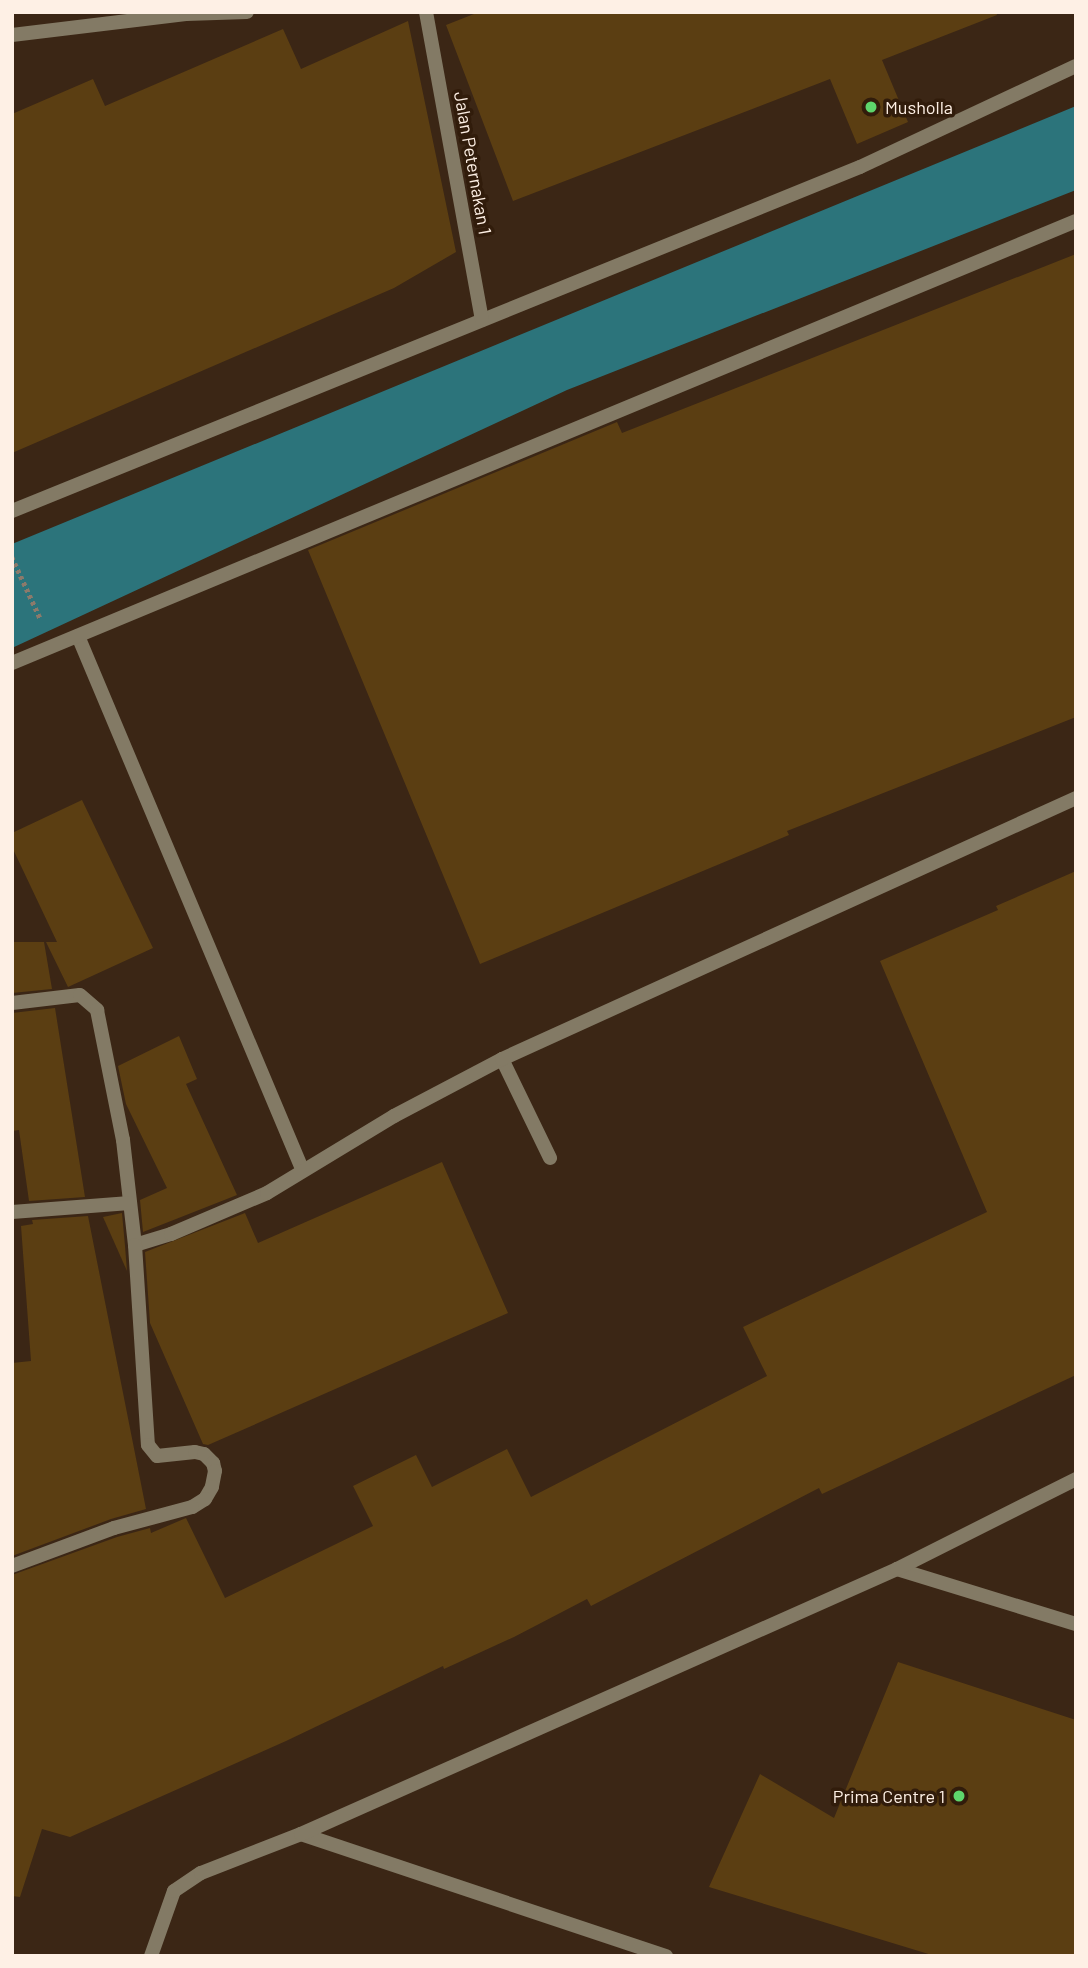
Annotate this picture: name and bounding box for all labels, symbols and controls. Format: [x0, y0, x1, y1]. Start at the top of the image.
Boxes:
street label: Jalan Peternakan 1 [450, 90, 496, 236]
place label: Musholla [885, 96, 953, 118]
marker: Musholla [863, 99, 879, 115]
place label: Prima Centre 1 [833, 1785, 945, 1807]
marker: Prima Centre 1 [951, 1788, 967, 1804]

